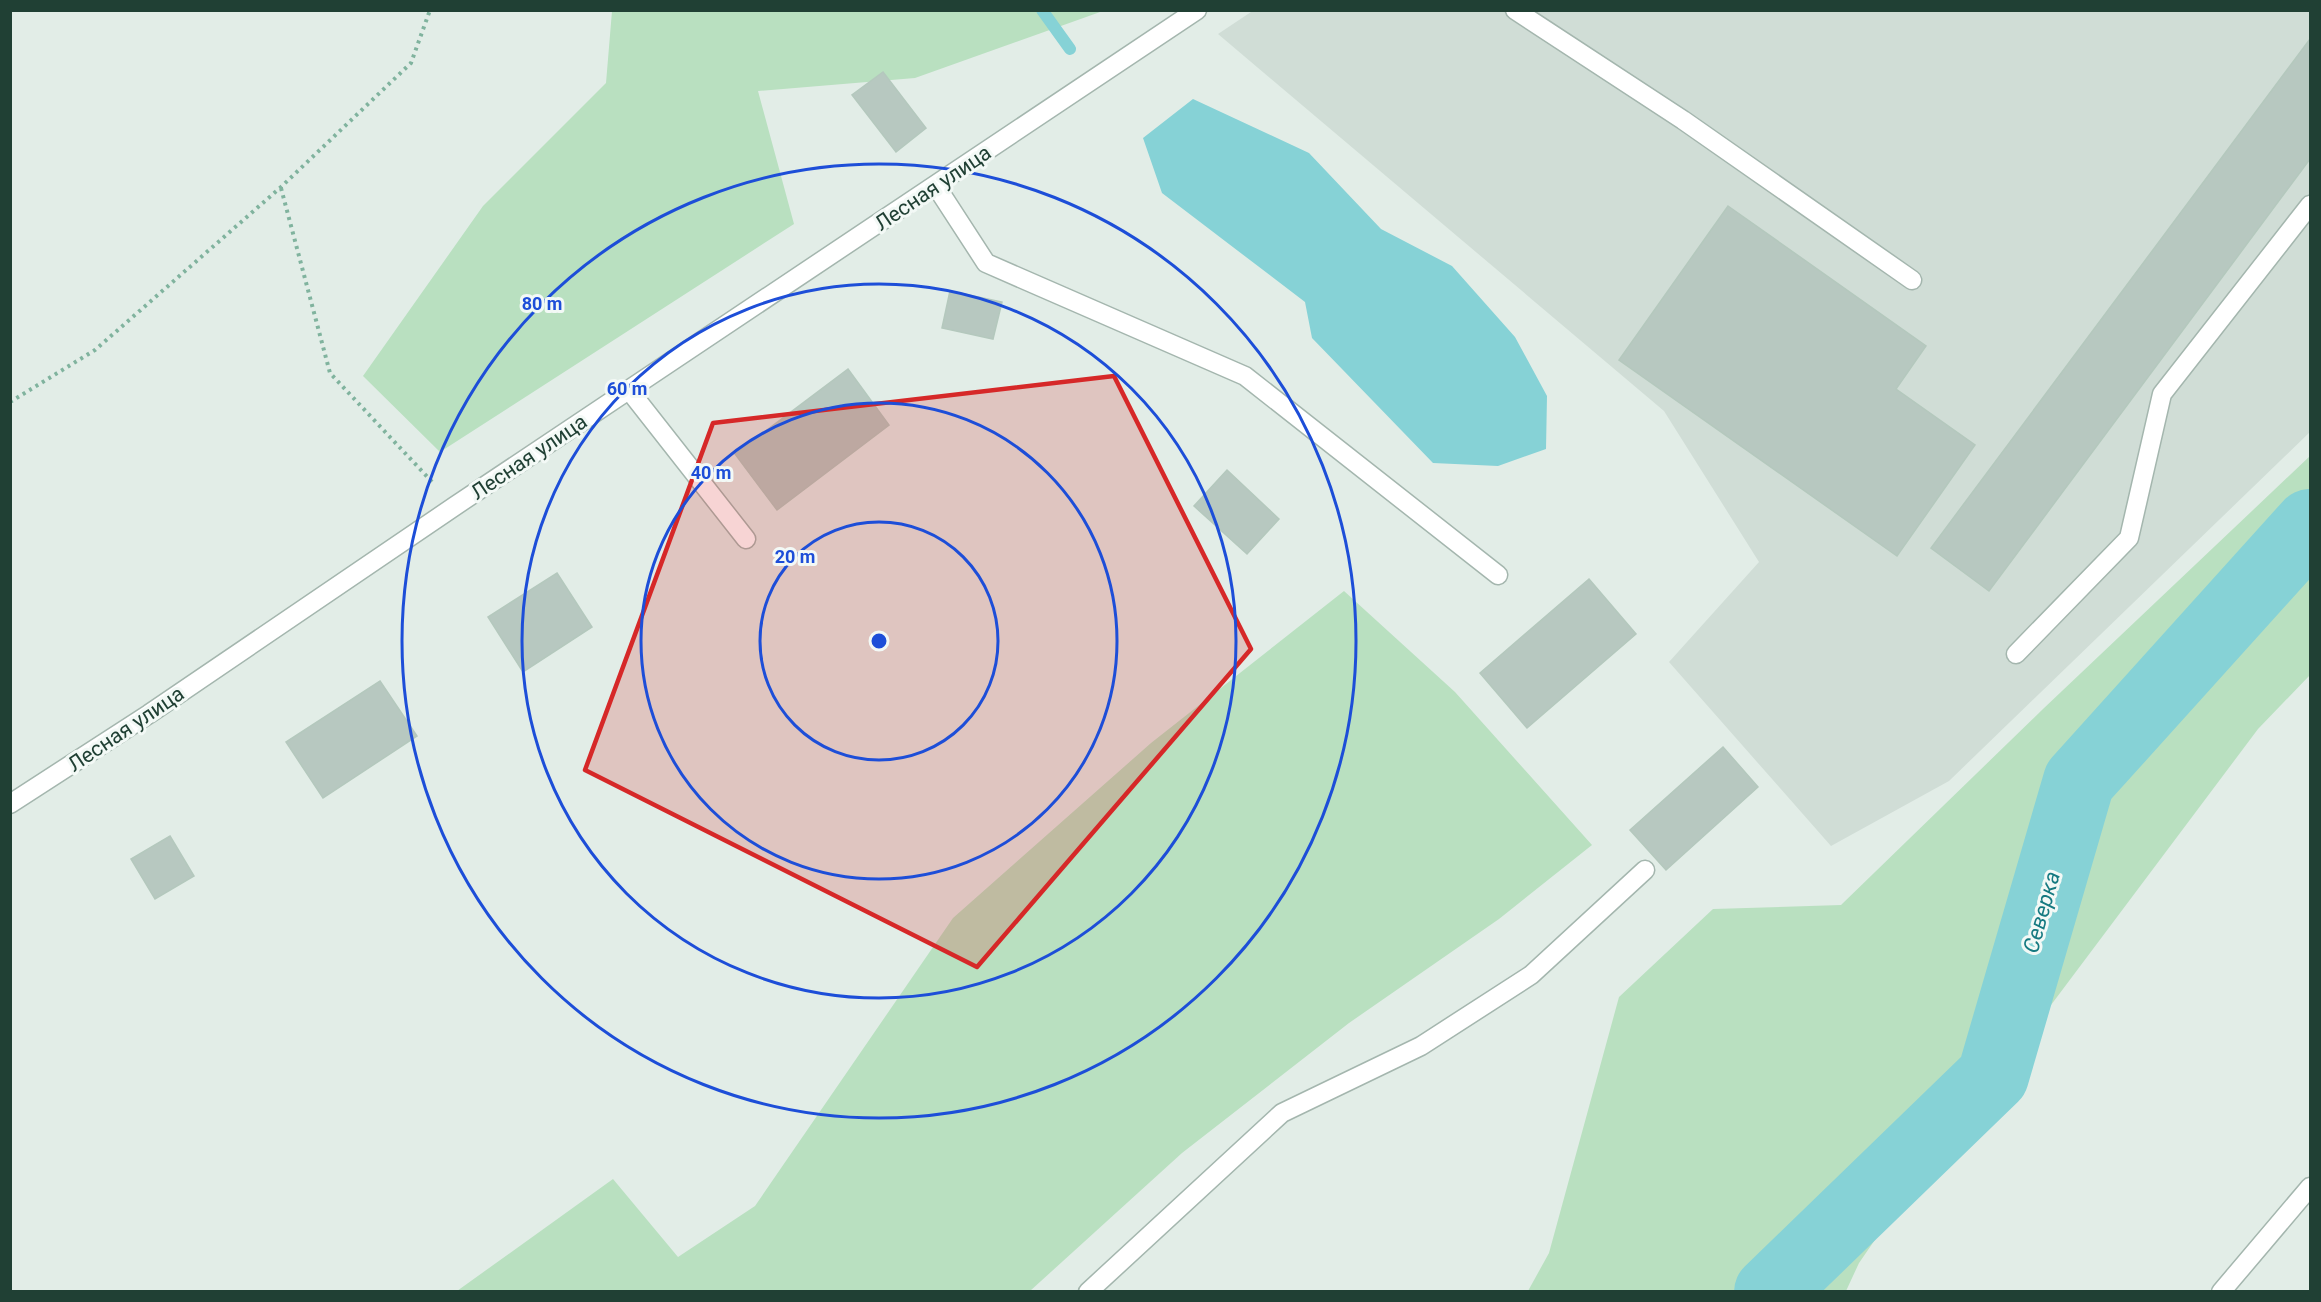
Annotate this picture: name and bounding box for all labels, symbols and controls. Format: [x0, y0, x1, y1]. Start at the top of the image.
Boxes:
street label: Лесная улица [870, 140, 996, 236]
text: 80 m [522, 293, 562, 314]
text: 60 m [607, 378, 647, 399]
street label: Лесная улица [466, 409, 592, 505]
text: 40 m [691, 462, 731, 483]
text: 20 m [775, 546, 815, 567]
centre of rings [869, 631, 889, 651]
street label: Лесная улица [63, 681, 189, 777]
water label: Северка [2018, 868, 2065, 956]

